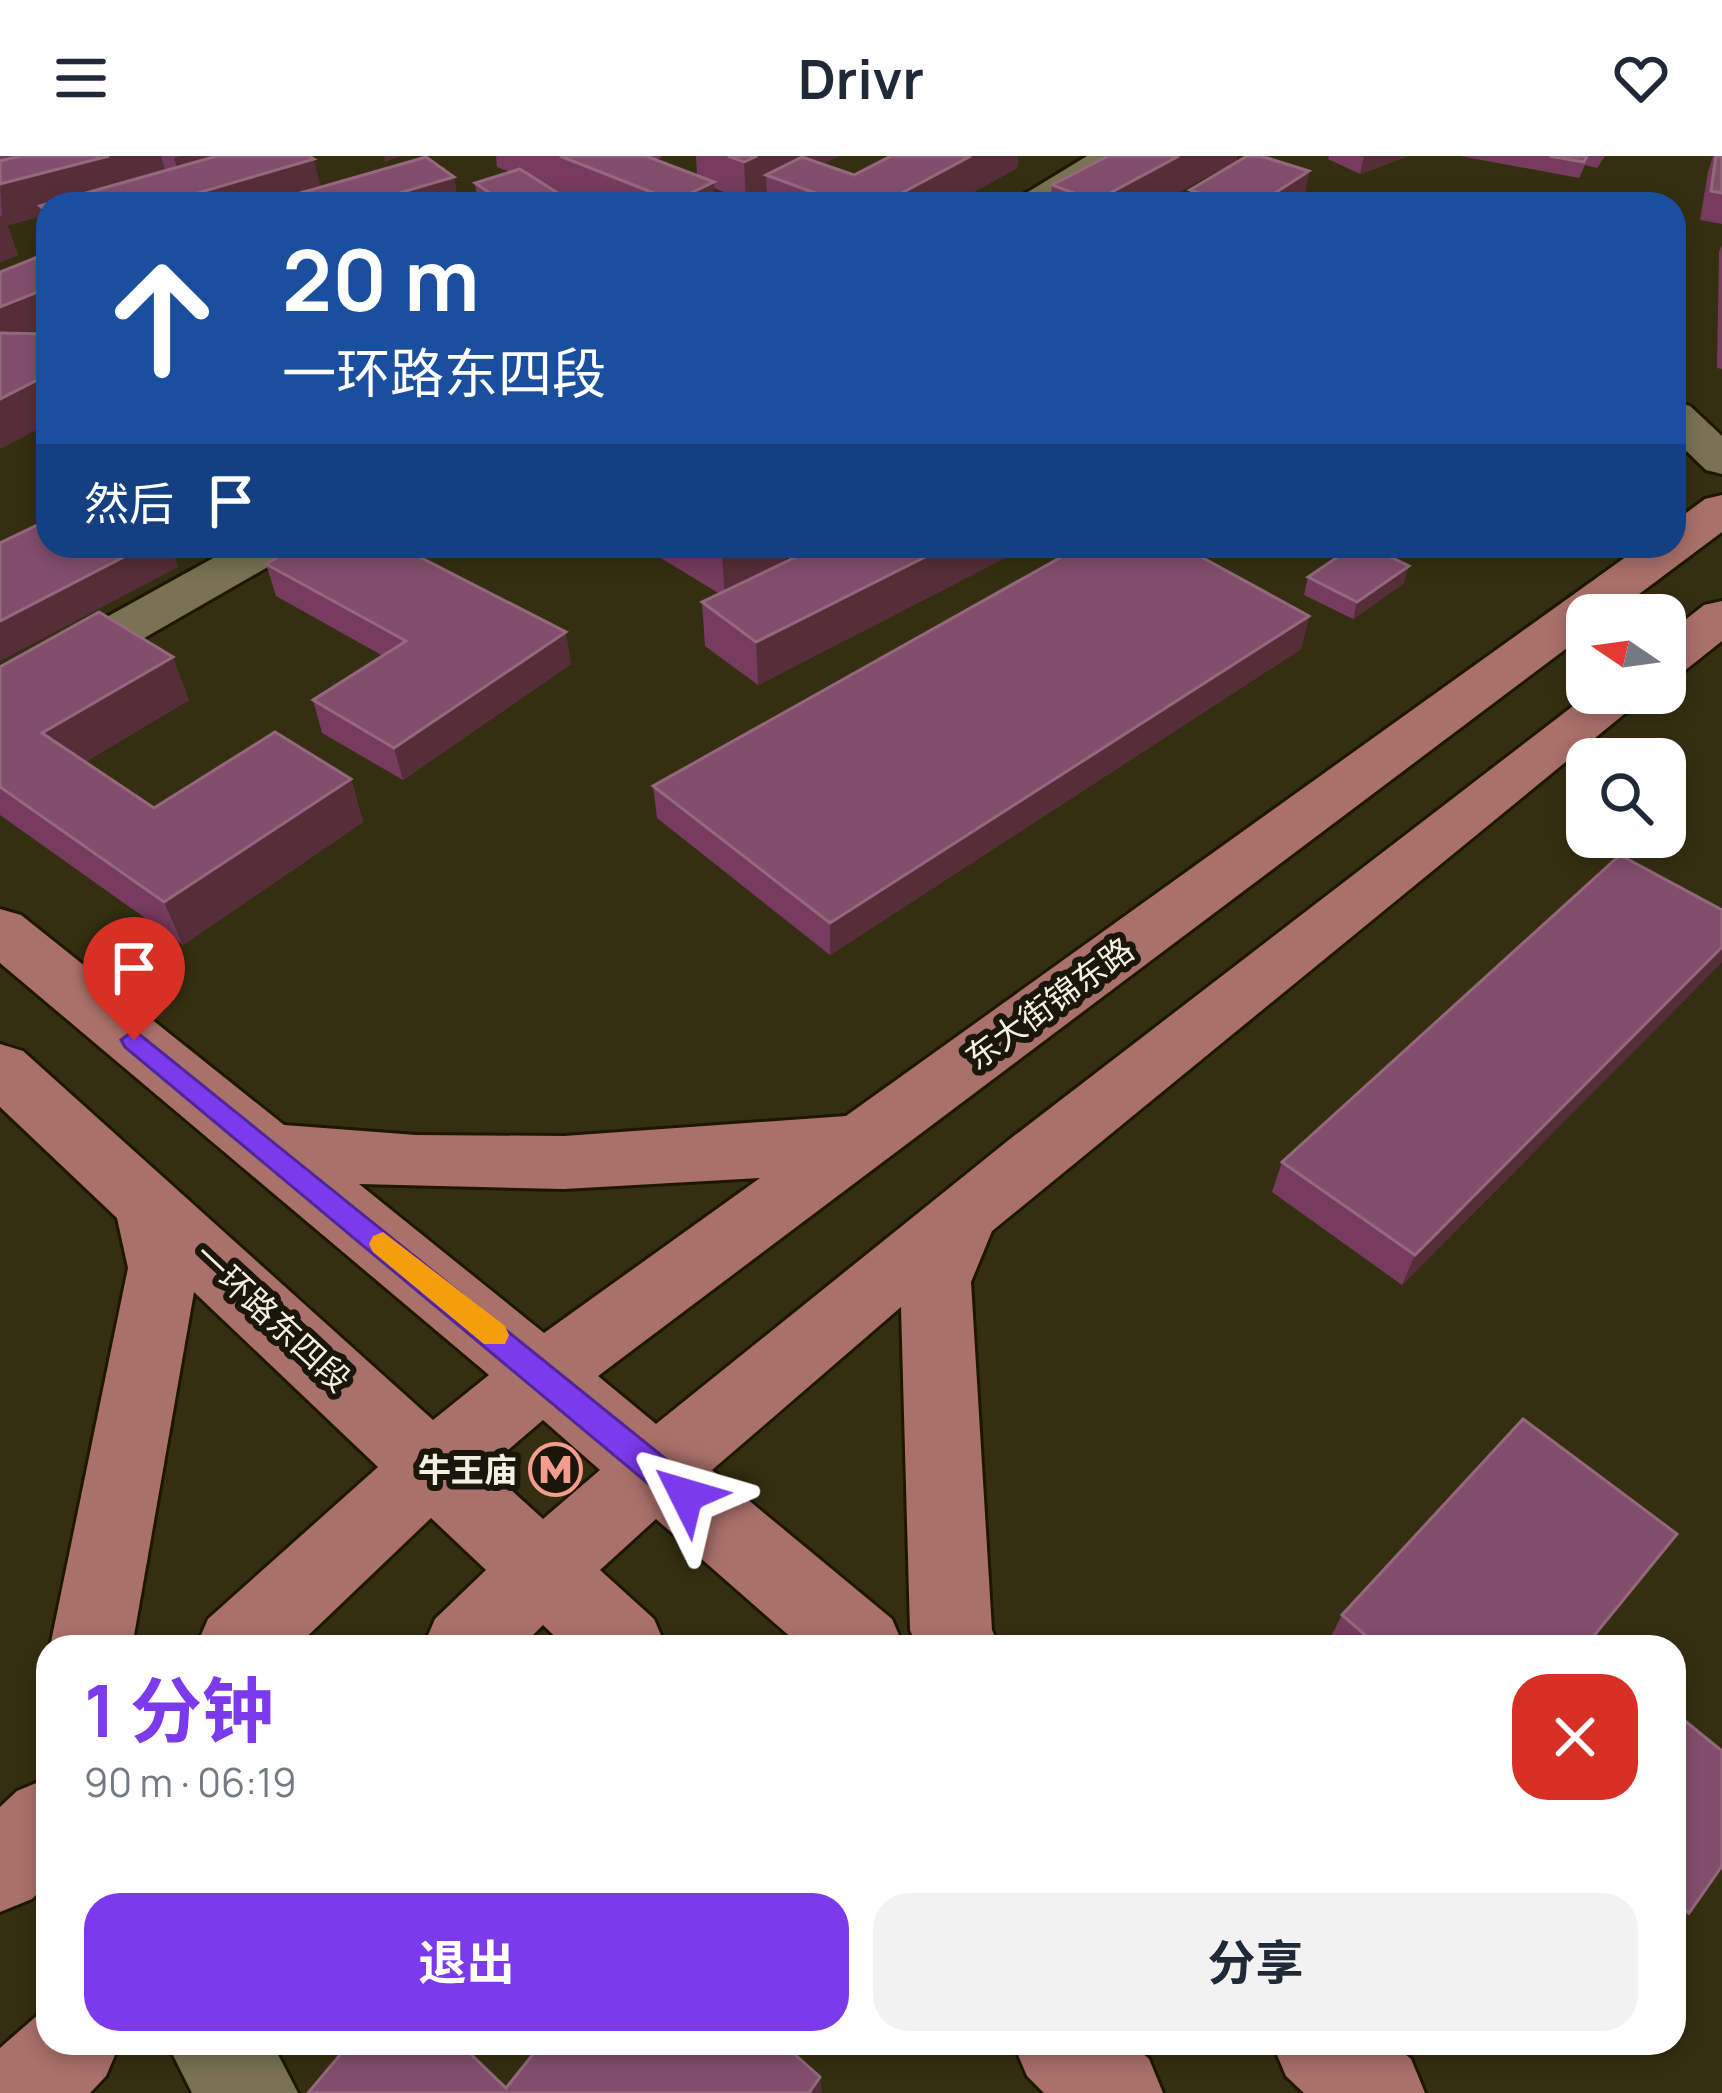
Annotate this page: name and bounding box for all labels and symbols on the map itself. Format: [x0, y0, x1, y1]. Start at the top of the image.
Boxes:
north arrow [1566, 594, 1686, 714]
pin [83, 917, 185, 1040]
street label: 东大街锦东路 [956, 927, 1142, 1079]
street label: 一环路东四段 [185, 1233, 361, 1401]
position arrow [623, 1432, 749, 1558]
metro station icon: 牛王庙 [528, 1441, 584, 1497]
place label: 牛王庙 [418, 1447, 517, 1492]

